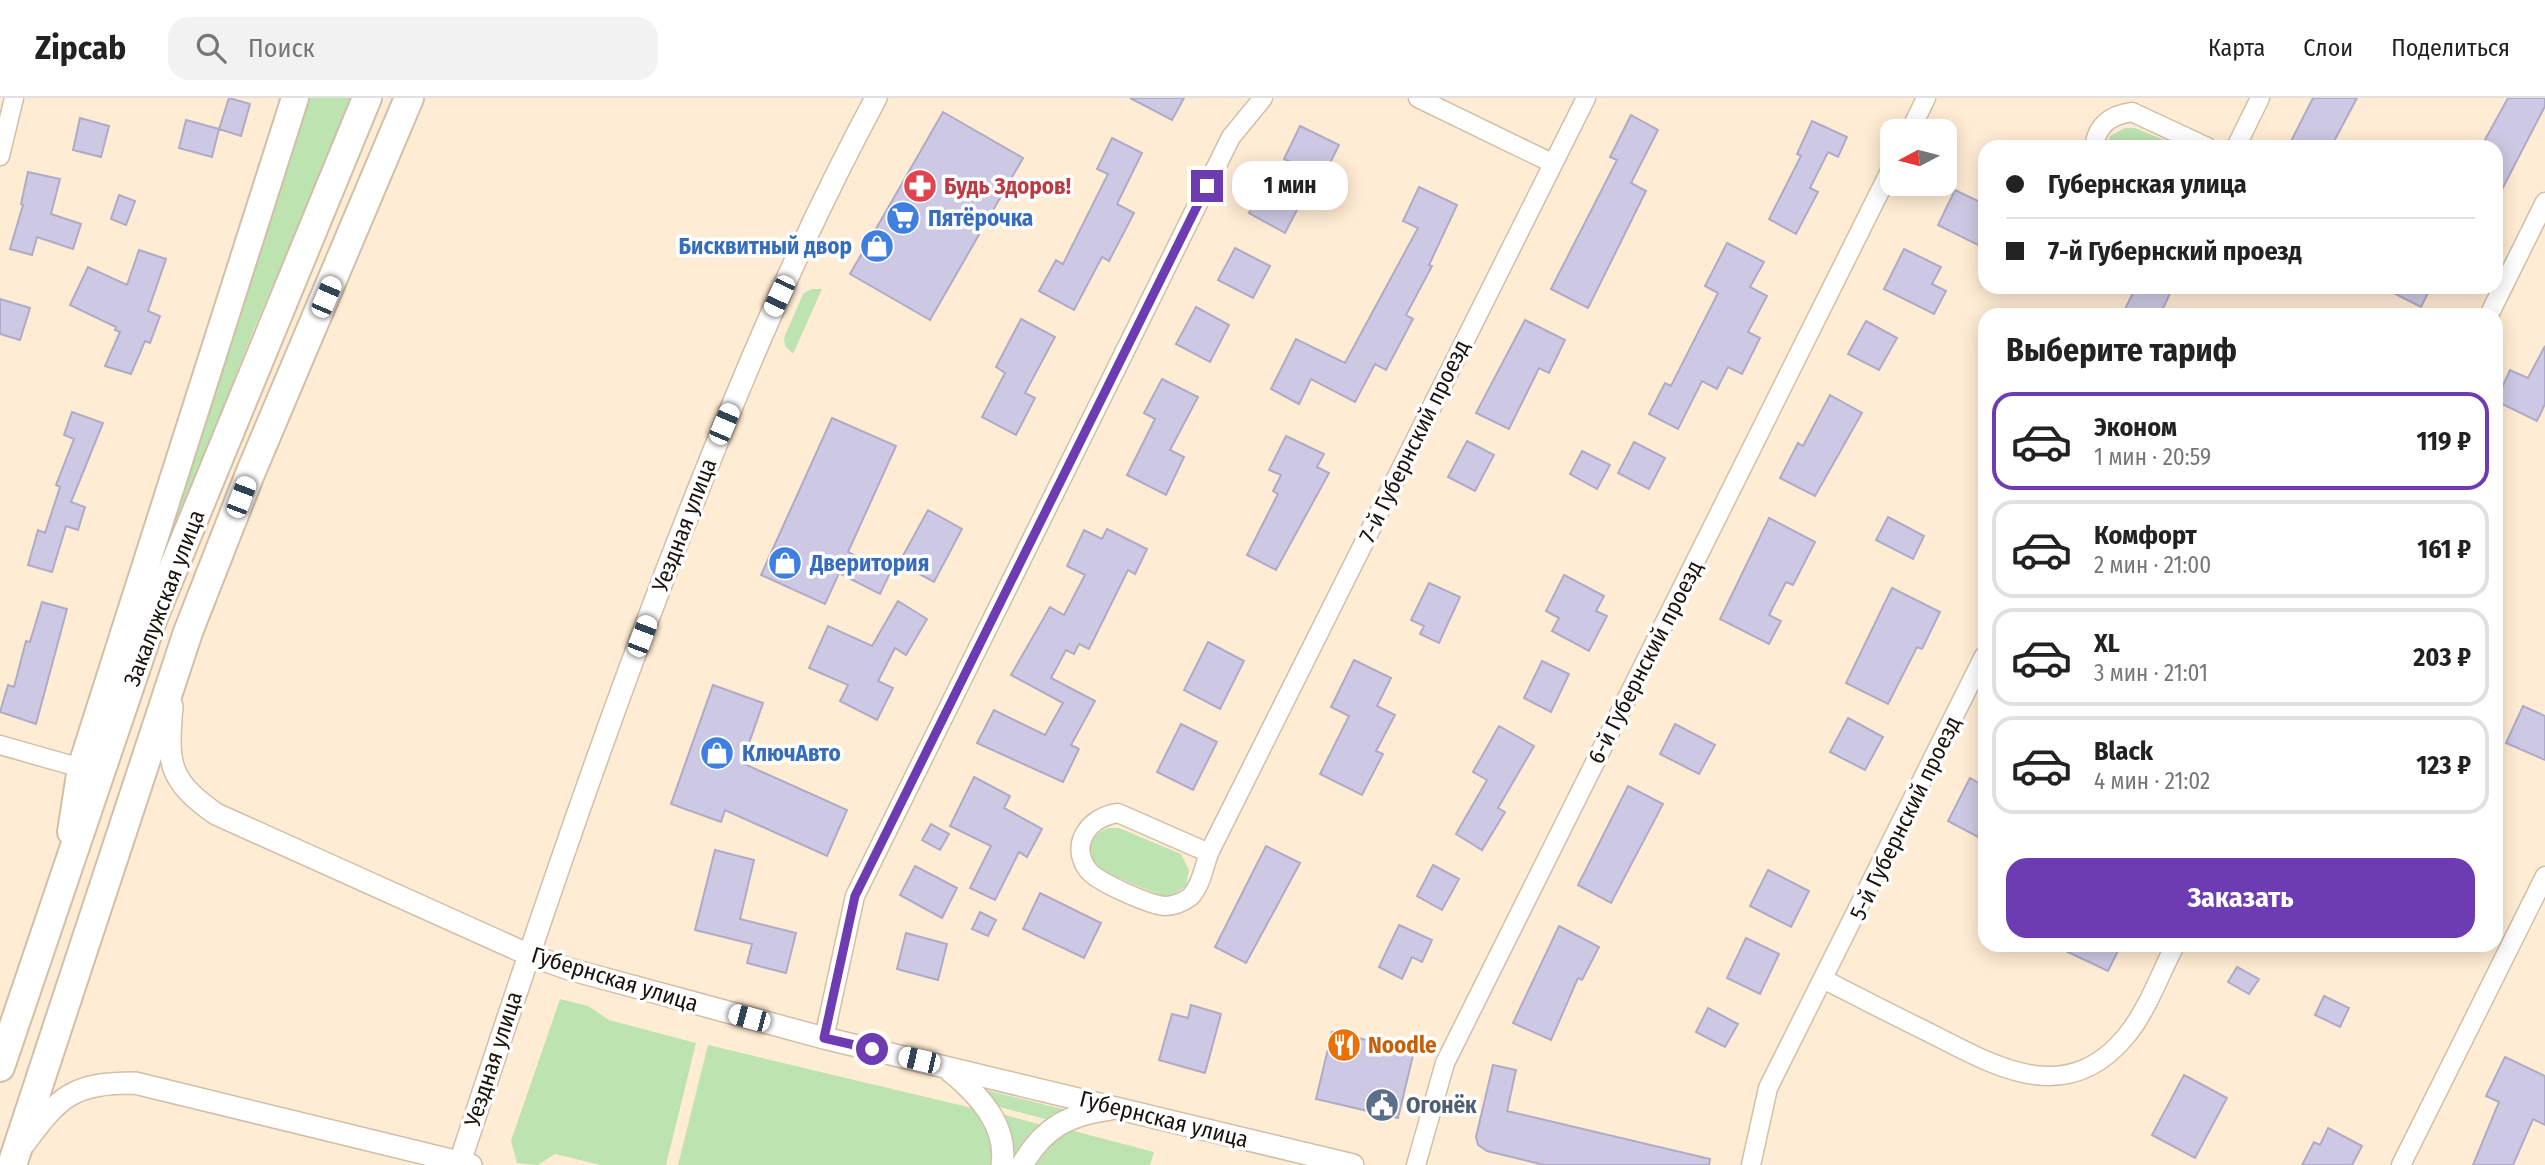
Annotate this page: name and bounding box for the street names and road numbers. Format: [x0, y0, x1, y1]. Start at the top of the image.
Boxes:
street label: 7-й Губернский проезд [1353, 335, 1475, 547]
street label: Уездная улица [645, 454, 722, 597]
street label: Закалужская улица [118, 506, 210, 690]
street label: 6-й Губернский проезд [1582, 556, 1708, 768]
street label: 5-й Губернский проезд [1843, 712, 1967, 924]
street label: Губернская улица [528, 940, 702, 1018]
street label: Уездная улица [458, 988, 528, 1131]
street label: Губернская улица [1077, 1085, 1251, 1153]

